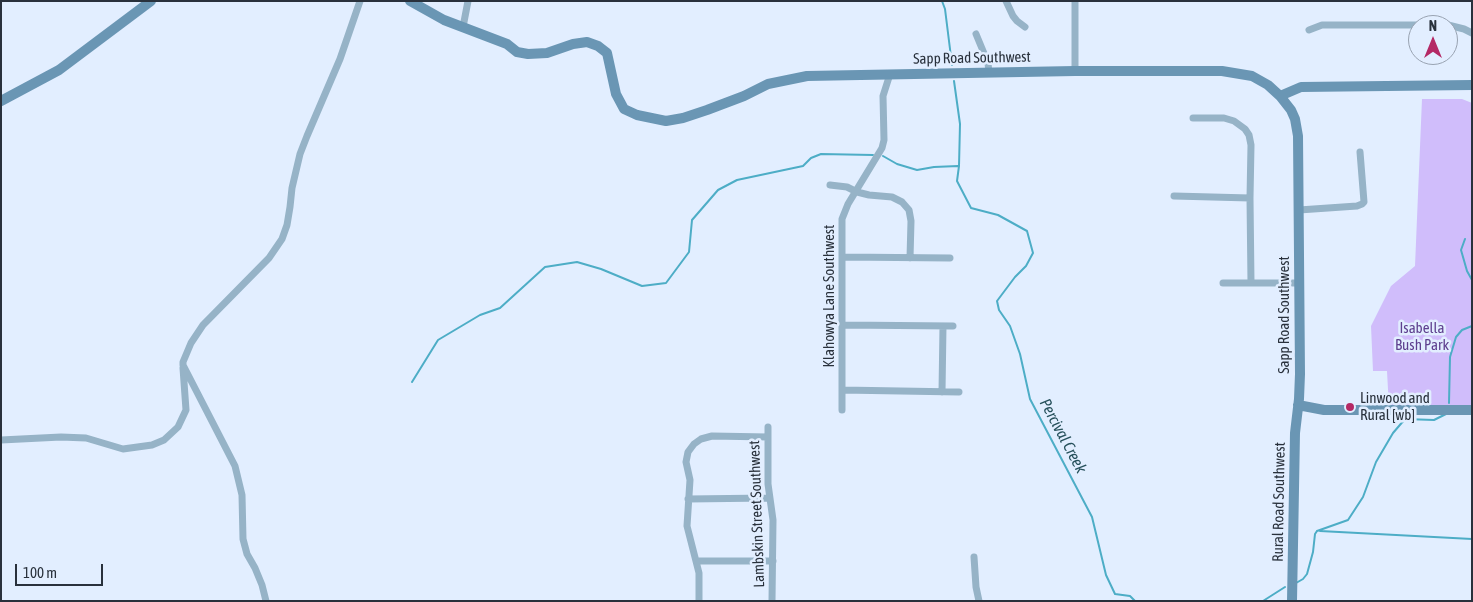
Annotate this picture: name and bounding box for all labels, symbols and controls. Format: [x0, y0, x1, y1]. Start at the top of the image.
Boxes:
north arrow [1408, 15, 1458, 65]
text: N [1429, 18, 1437, 34]
street label: Sapp Road Southwest [913, 48, 1031, 68]
street label: Klahowya Lane Southwest [820, 225, 838, 367]
street label: Sapp Road Southwest [1275, 256, 1293, 374]
park label: Isabella Bush Park [1395, 319, 1449, 354]
place label: Linwood and Rural [wb] [1360, 389, 1430, 424]
water label: Percival Creek [1035, 395, 1091, 477]
marker: Linwood and Rural [wb] [1344, 401, 1356, 413]
street label: Lambskin Street Southwest [745, 440, 769, 588]
street label: Rural Road Southwest [1269, 442, 1289, 562]
scale bar [18, 554, 105, 586]
text: 100 m [23, 564, 57, 581]

